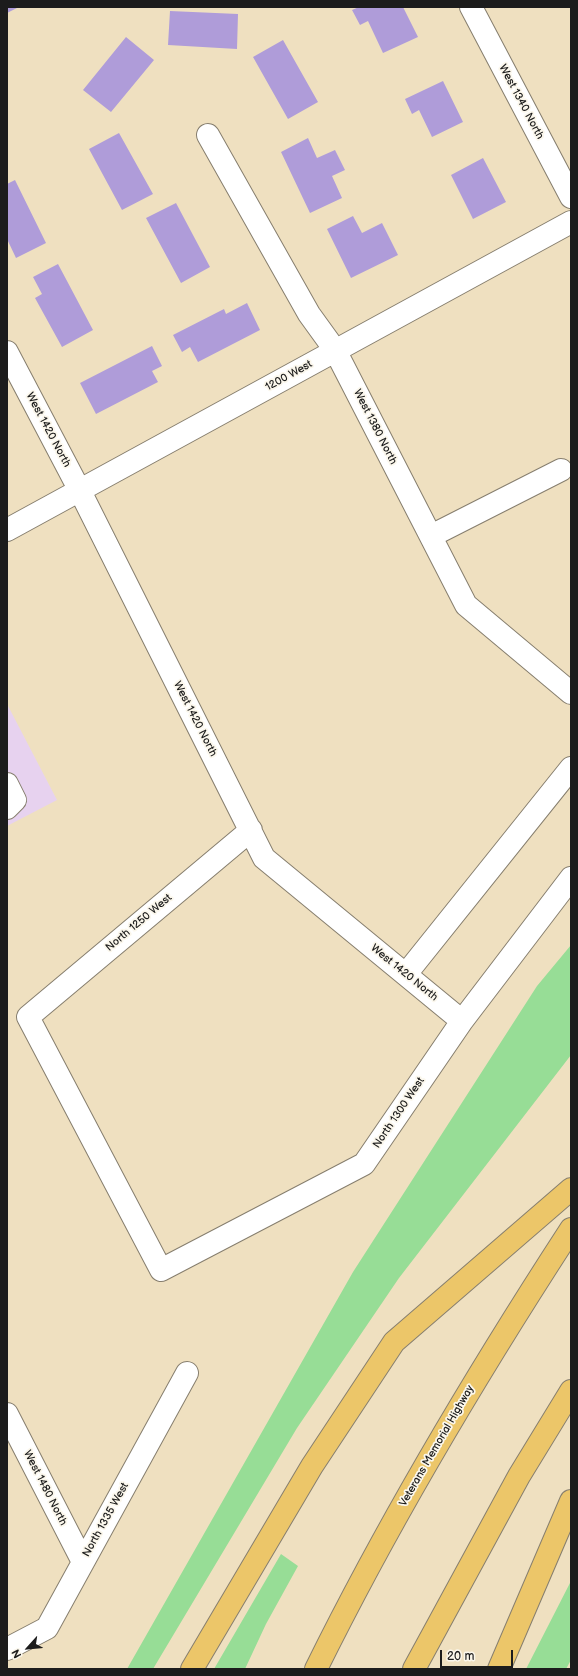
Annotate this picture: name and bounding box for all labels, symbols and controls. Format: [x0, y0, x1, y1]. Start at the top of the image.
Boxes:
street label: West 1340 North [496, 62, 546, 142]
street label: 1200 West [263, 358, 315, 394]
street label: West 1380 North [350, 387, 400, 467]
street label: West 1420 North [23, 390, 73, 470]
street label: West 1420 North [170, 679, 220, 759]
street label: North 1250 West [103, 891, 175, 955]
street label: West 1420 North [368, 942, 440, 1004]
street label: North 1300 West [370, 1075, 428, 1151]
street label: Veterans Memorial Highway [397, 1383, 477, 1509]
street label: West 1480 North [20, 1448, 70, 1528]
street label: North 1335 West [80, 1481, 132, 1559]
north arrow [8, 1628, 48, 1668]
scale bar [442, 1642, 515, 1668]
text: N [9, 1647, 25, 1660]
text: 20 m [447, 1649, 474, 1664]

